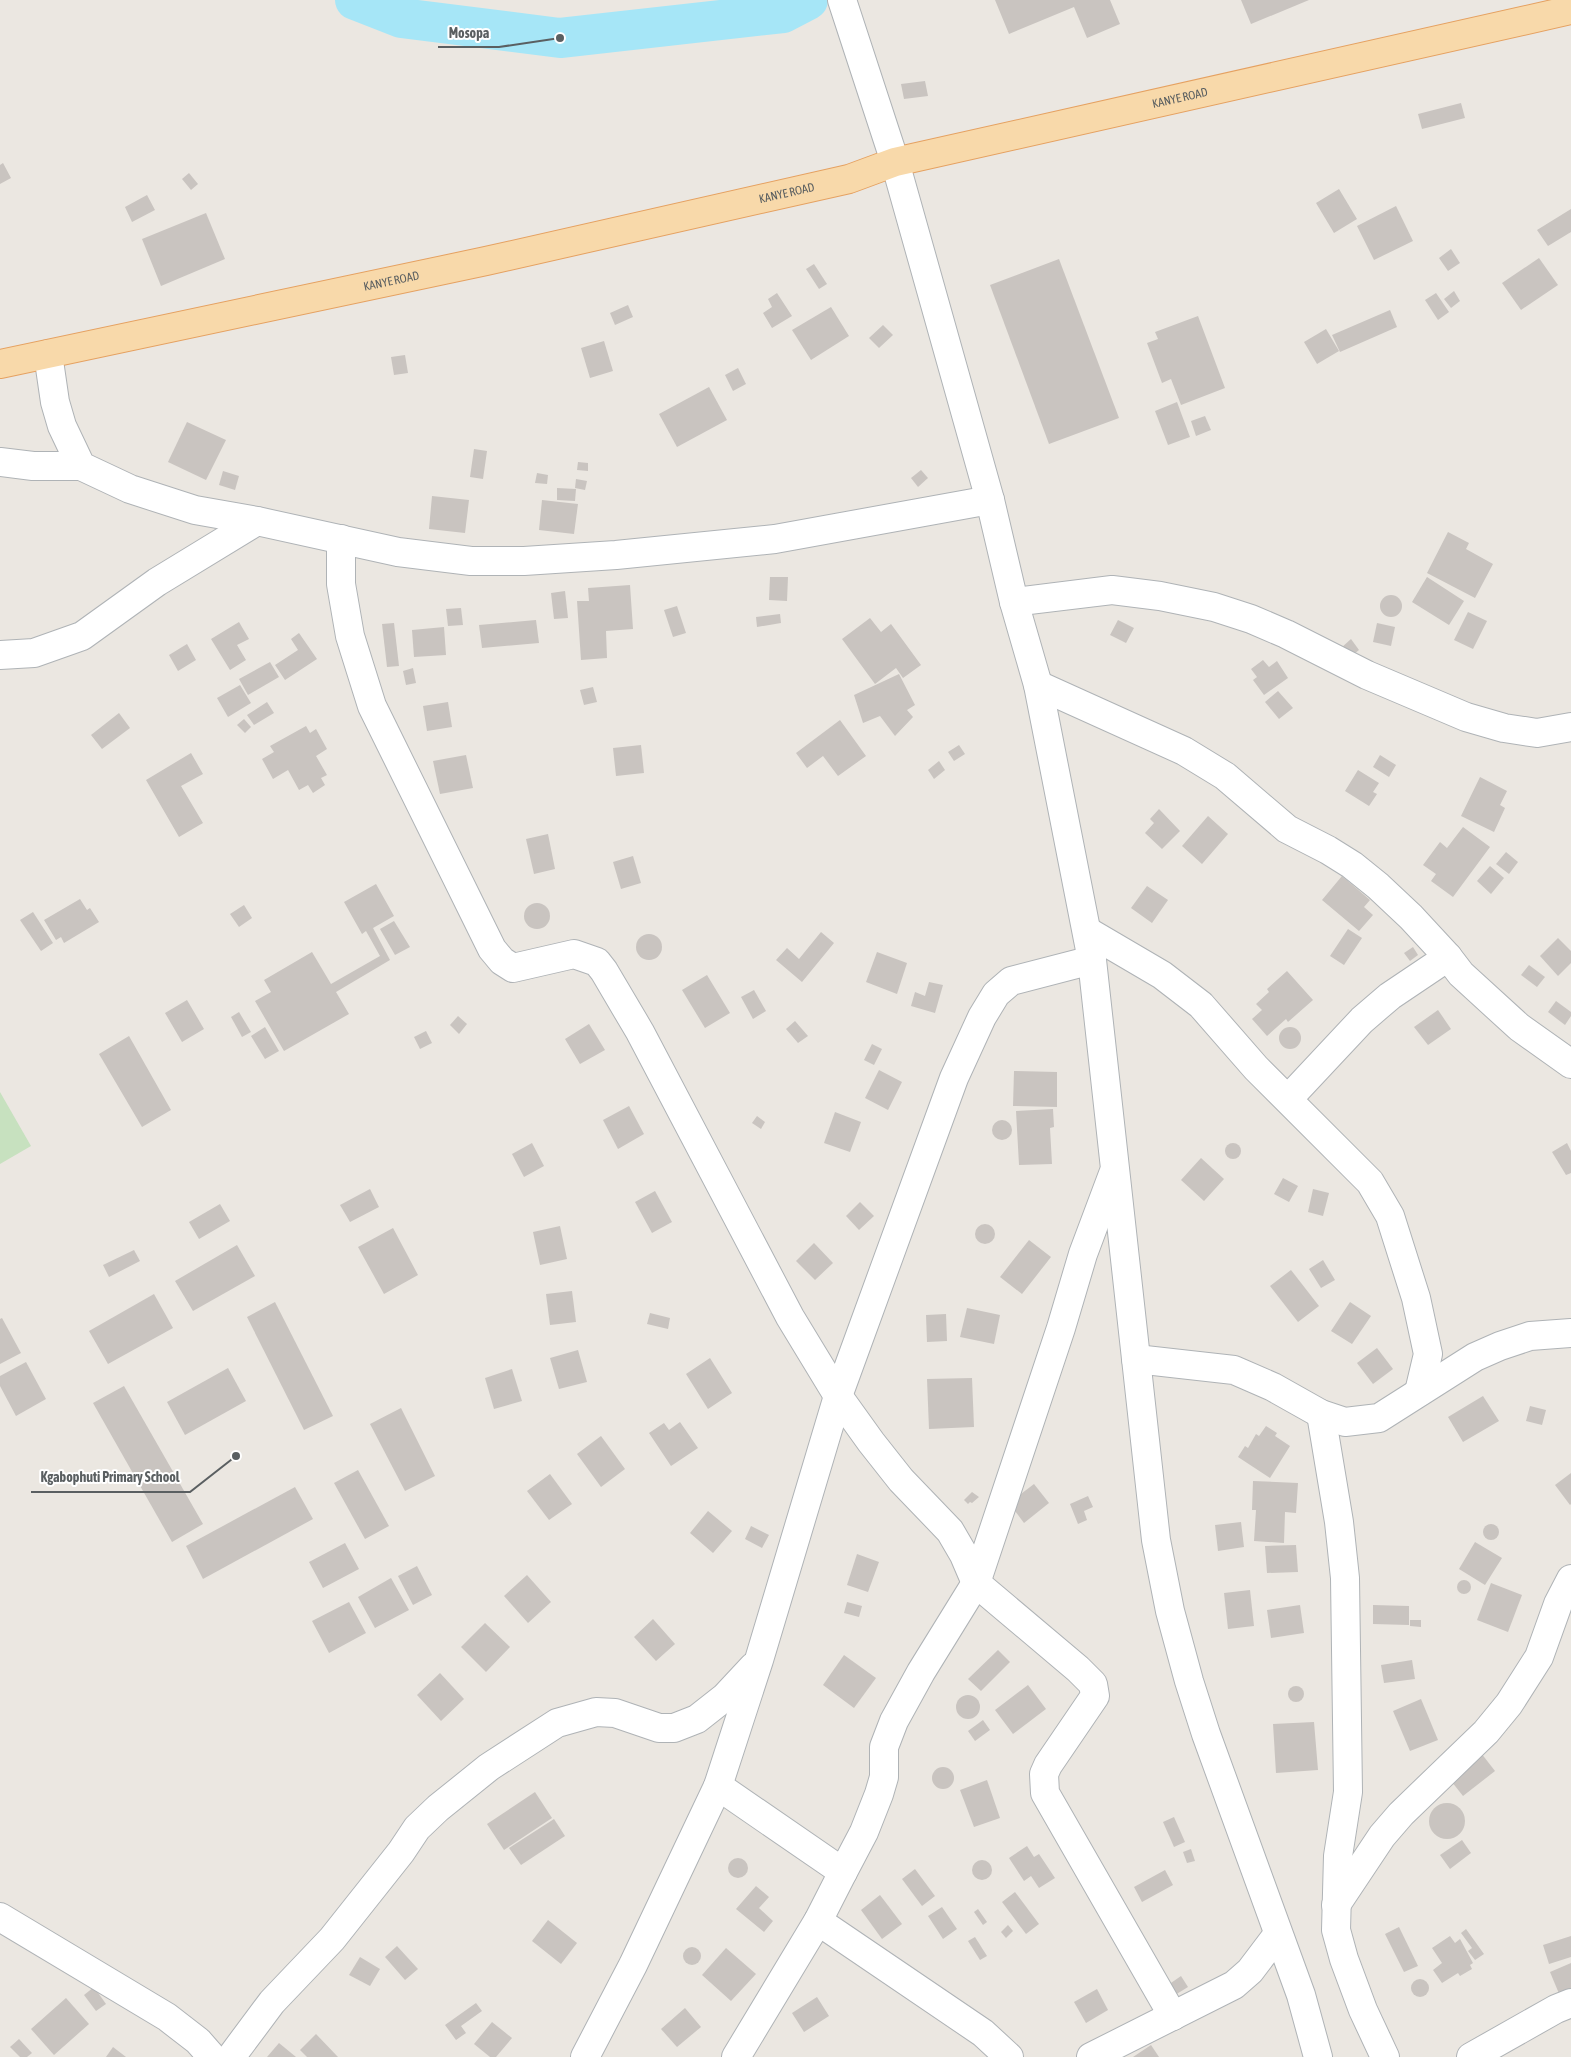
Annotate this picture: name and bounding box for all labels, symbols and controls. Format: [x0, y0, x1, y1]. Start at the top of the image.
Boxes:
callout: Mosopa [438, 18, 499, 47]
text: Mosopa [449, 25, 490, 41]
street label: KANYE ROAD [1151, 85, 1209, 111]
street label: KANYE ROAD [758, 180, 816, 206]
street label: KANYE ROAD [362, 268, 421, 294]
callout: Kgabophuti Primary School [31, 1463, 190, 1492]
text: Kgabophuti Primary School [40, 1469, 180, 1485]

